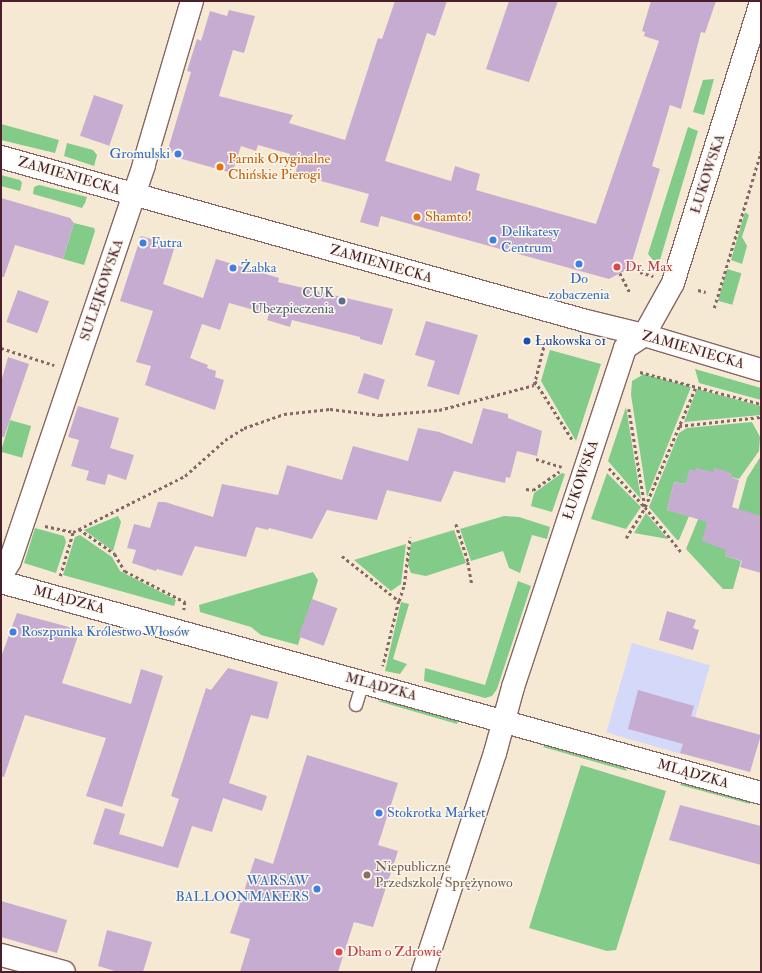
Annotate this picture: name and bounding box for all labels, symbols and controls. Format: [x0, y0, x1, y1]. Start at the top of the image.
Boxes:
street label: ŁUKOWSKA [687, 132, 729, 216]
place label: Gromulski [110, 146, 170, 162]
marker: Gromulski [173, 149, 183, 159]
place label: Parnik Oryginalne Chińskie Pierogi [228, 151, 330, 184]
street label: ZAMIENIECKA [16, 153, 122, 199]
marker: Parnik Oryginalne Chińskie Pierogi [215, 162, 225, 172]
place label: Shamto! [425, 209, 472, 225]
marker: Shamto! [412, 212, 422, 222]
place label: Delikatesy Centrum [501, 224, 559, 256]
place label: Futra [151, 235, 182, 251]
marker: Delikatesy Centrum [488, 235, 498, 245]
street label: SULEJKOWSKA [77, 237, 127, 343]
marker: Futra [138, 238, 148, 248]
street label: ZAMIENIECKA [328, 241, 434, 287]
marker: Do zobaczenia [574, 259, 584, 269]
place label: Dr. Max [625, 259, 673, 275]
place label: Żabka [241, 260, 276, 276]
marker: Dr. Max [612, 262, 622, 272]
marker: Żabka [228, 263, 238, 273]
place label: Do zobaczenia [548, 271, 610, 304]
place label: CUK Ubezpieczenia [251, 285, 334, 318]
marker: CUK Ubezpieczenia [337, 296, 347, 306]
street label: ZAMIENIECKA [640, 327, 746, 373]
place label: Łukowska 01 [535, 333, 606, 349]
marker: Łukowska 01 [522, 336, 532, 346]
street label: ŁUKOWSKA [560, 438, 602, 522]
street label: MLĄDZKA [31, 582, 107, 618]
place label: Roszpunka Królestwo Włosów [21, 624, 189, 640]
marker: Roszpunka Królestwo Włosów [8, 627, 18, 637]
street label: MLĄDZKA [343, 669, 419, 705]
street label: MLĄDZKA [655, 756, 731, 792]
place label: Stokrotka Market [387, 805, 486, 821]
marker: Stokrotka Market [374, 808, 384, 818]
place label: Niepubliczne Przedszkole Sprężynowo [375, 859, 513, 892]
marker: Niepubliczne Przedszkole Sprężynowo [362, 870, 372, 880]
place label: WARSAW BALLOONMAKERS [175, 873, 309, 906]
marker: WARSAW BALLOONMAKERS [312, 884, 322, 894]
place label: Dbam o Zdrowie [347, 944, 442, 960]
marker: Dbam o Zdrowie [334, 947, 344, 957]

